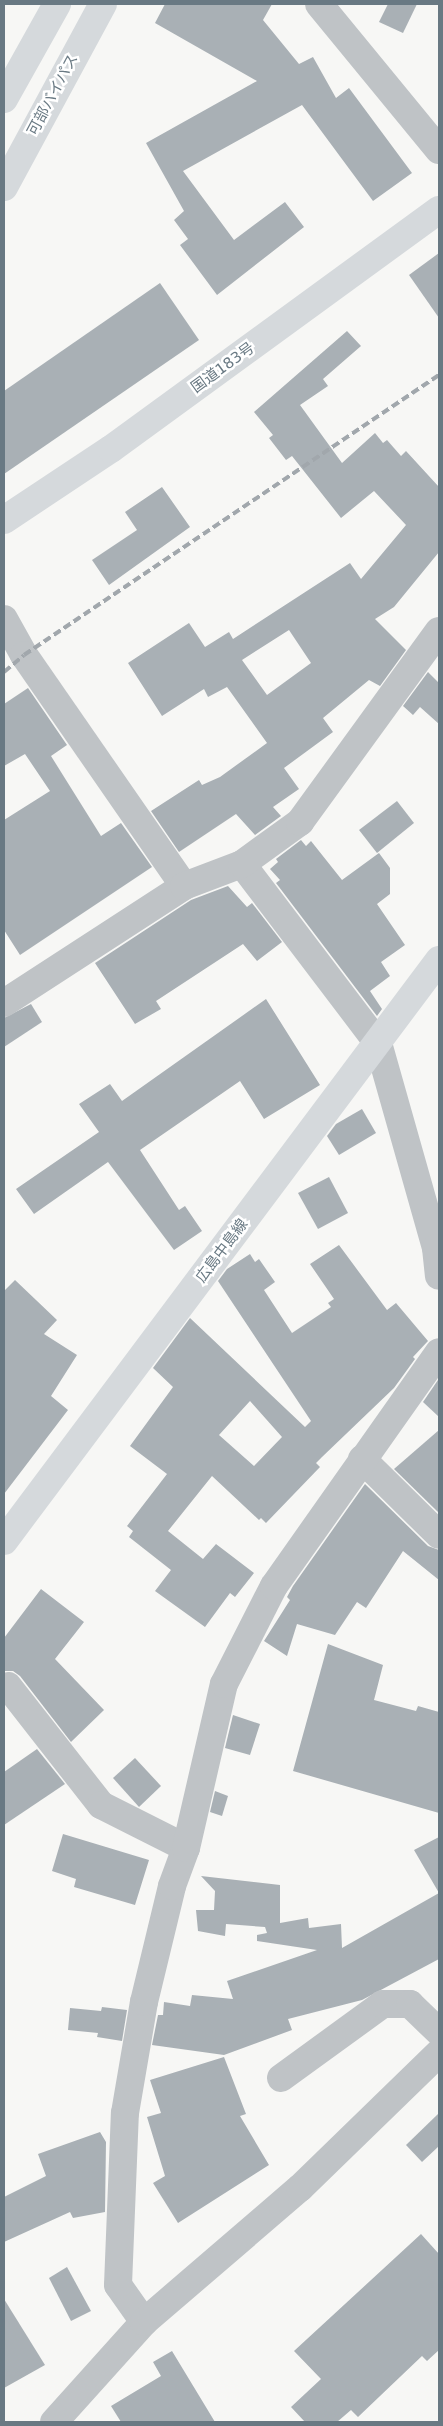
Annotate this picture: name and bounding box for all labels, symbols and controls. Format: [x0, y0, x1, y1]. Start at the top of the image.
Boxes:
street label: 可部バイパス [24, 51, 82, 139]
street label: 国道183号 [188, 339, 258, 397]
street label: 広島中島線 [192, 1216, 252, 1286]

